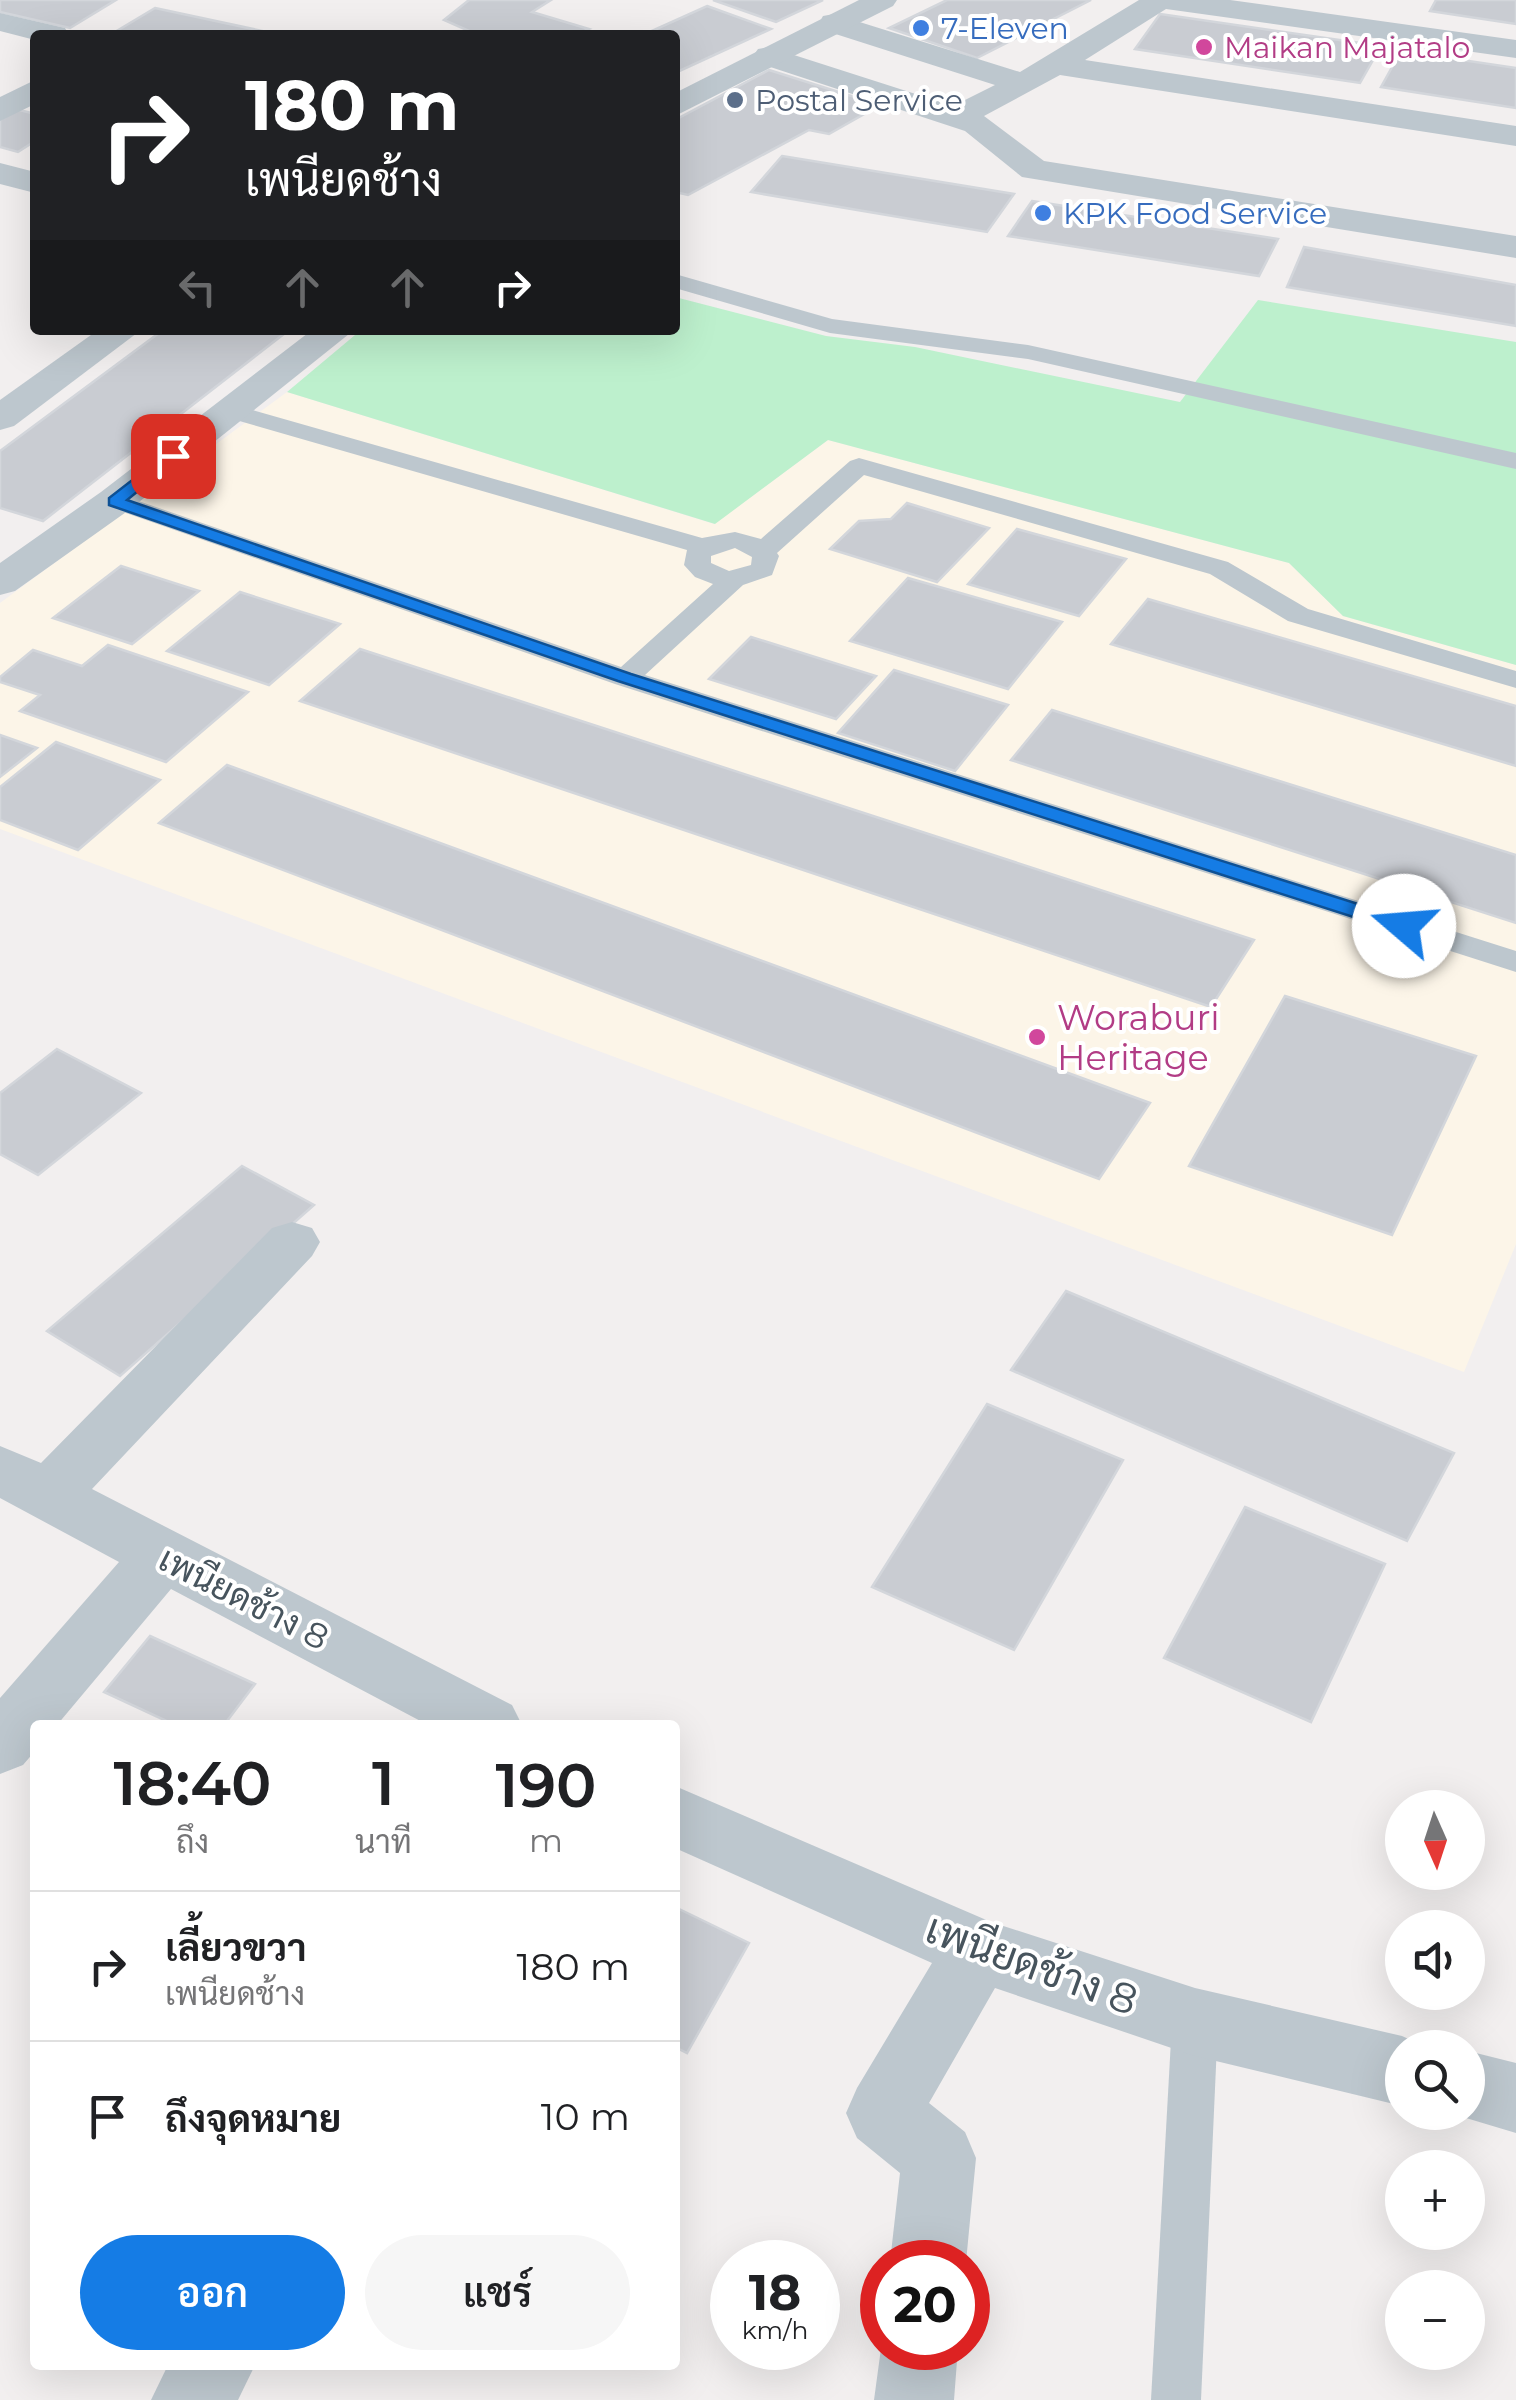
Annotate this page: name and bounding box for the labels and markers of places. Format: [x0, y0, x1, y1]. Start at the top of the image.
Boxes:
place label: 7-Eleven [941, 10, 1069, 47]
marker: 7-Eleven [910, 17, 932, 39]
place label: Maikan Majatalo [1224, 29, 1470, 66]
marker: Maikan Majatalo [1193, 36, 1215, 58]
place label: Postal Service [755, 82, 963, 119]
marker: Postal Service [724, 89, 746, 111]
place label: KPK Food Service [1063, 195, 1327, 232]
marker: KPK Food Service [1032, 202, 1054, 224]
pin [131, 414, 216, 499]
place label: Woraburi Heritage [1057, 996, 1220, 1079]
marker: Woraburi Heritage [1026, 1026, 1048, 1048]

